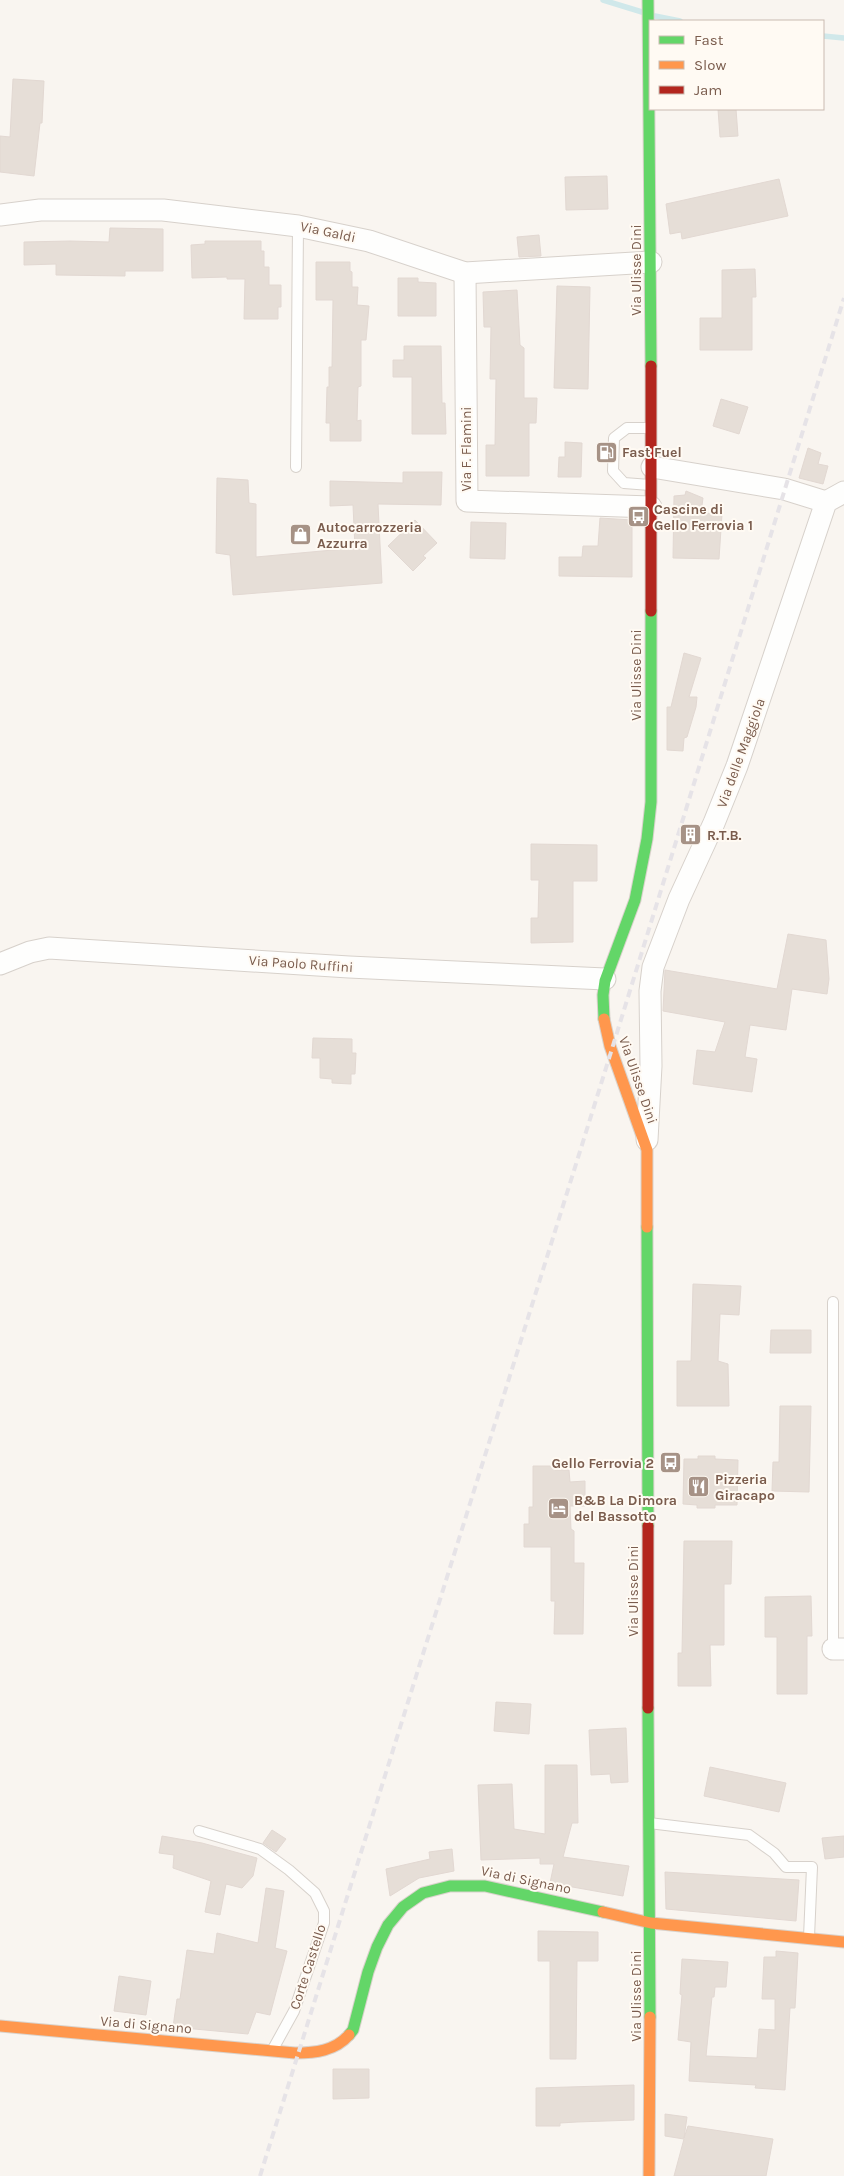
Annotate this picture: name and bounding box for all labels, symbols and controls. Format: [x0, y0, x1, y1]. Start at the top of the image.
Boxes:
legend [649, 20, 824, 110]
text: Fast [694, 31, 724, 49]
text: Slow [694, 56, 726, 74]
text: Jam [694, 81, 722, 99]
street label: Via Galdi [299, 218, 357, 246]
street label: Via Ulisse Dini [628, 224, 645, 316]
street label: Via F. Flamini [458, 406, 475, 492]
fuel station icon: Fast Fuel [594, 440, 618, 464]
place label: Fast Fuel [622, 444, 682, 461]
place label: Cascine di Gello Ferrovia 1 [654, 501, 753, 534]
bus stop icon: Cascine di Gello Ferrovia 1 [626, 505, 650, 529]
place label: Autocarrozzeria Azzurra [317, 519, 422, 552]
shop icon: Autocarrozzeria Azzurra [289, 523, 313, 547]
street label: Via Ulisse Dini [628, 629, 645, 721]
street label: Via delle Maggiola [713, 696, 769, 810]
building icon: R.T.B. [679, 823, 703, 847]
place label: R.T.B. [707, 827, 742, 844]
street label: Via Paolo Ruffini [248, 952, 354, 976]
street label: Via Ulisse Dini [615, 1034, 661, 1126]
bus stop icon: Gello Ferrovia 2 [658, 1451, 682, 1475]
place label: Gello Ferrovia 2 [552, 1455, 654, 1472]
place label: Pizzeria Giracapo [715, 1471, 775, 1504]
restaurant icon: Pizzeria Giracapo [687, 1475, 711, 1499]
place label: B&B La Dimora del Bassotto [574, 1492, 677, 1525]
hotel icon: B&B La Dimora del Bassotto [546, 1496, 570, 1520]
street label: Via Ulisse Dini [625, 1545, 642, 1637]
street label: Via di Signano [479, 1862, 573, 1898]
street label: Corte Castello [286, 1922, 330, 2012]
street label: Via Ulisse Dini [628, 1950, 645, 2042]
street label: Via di Signano [100, 2013, 192, 2037]

